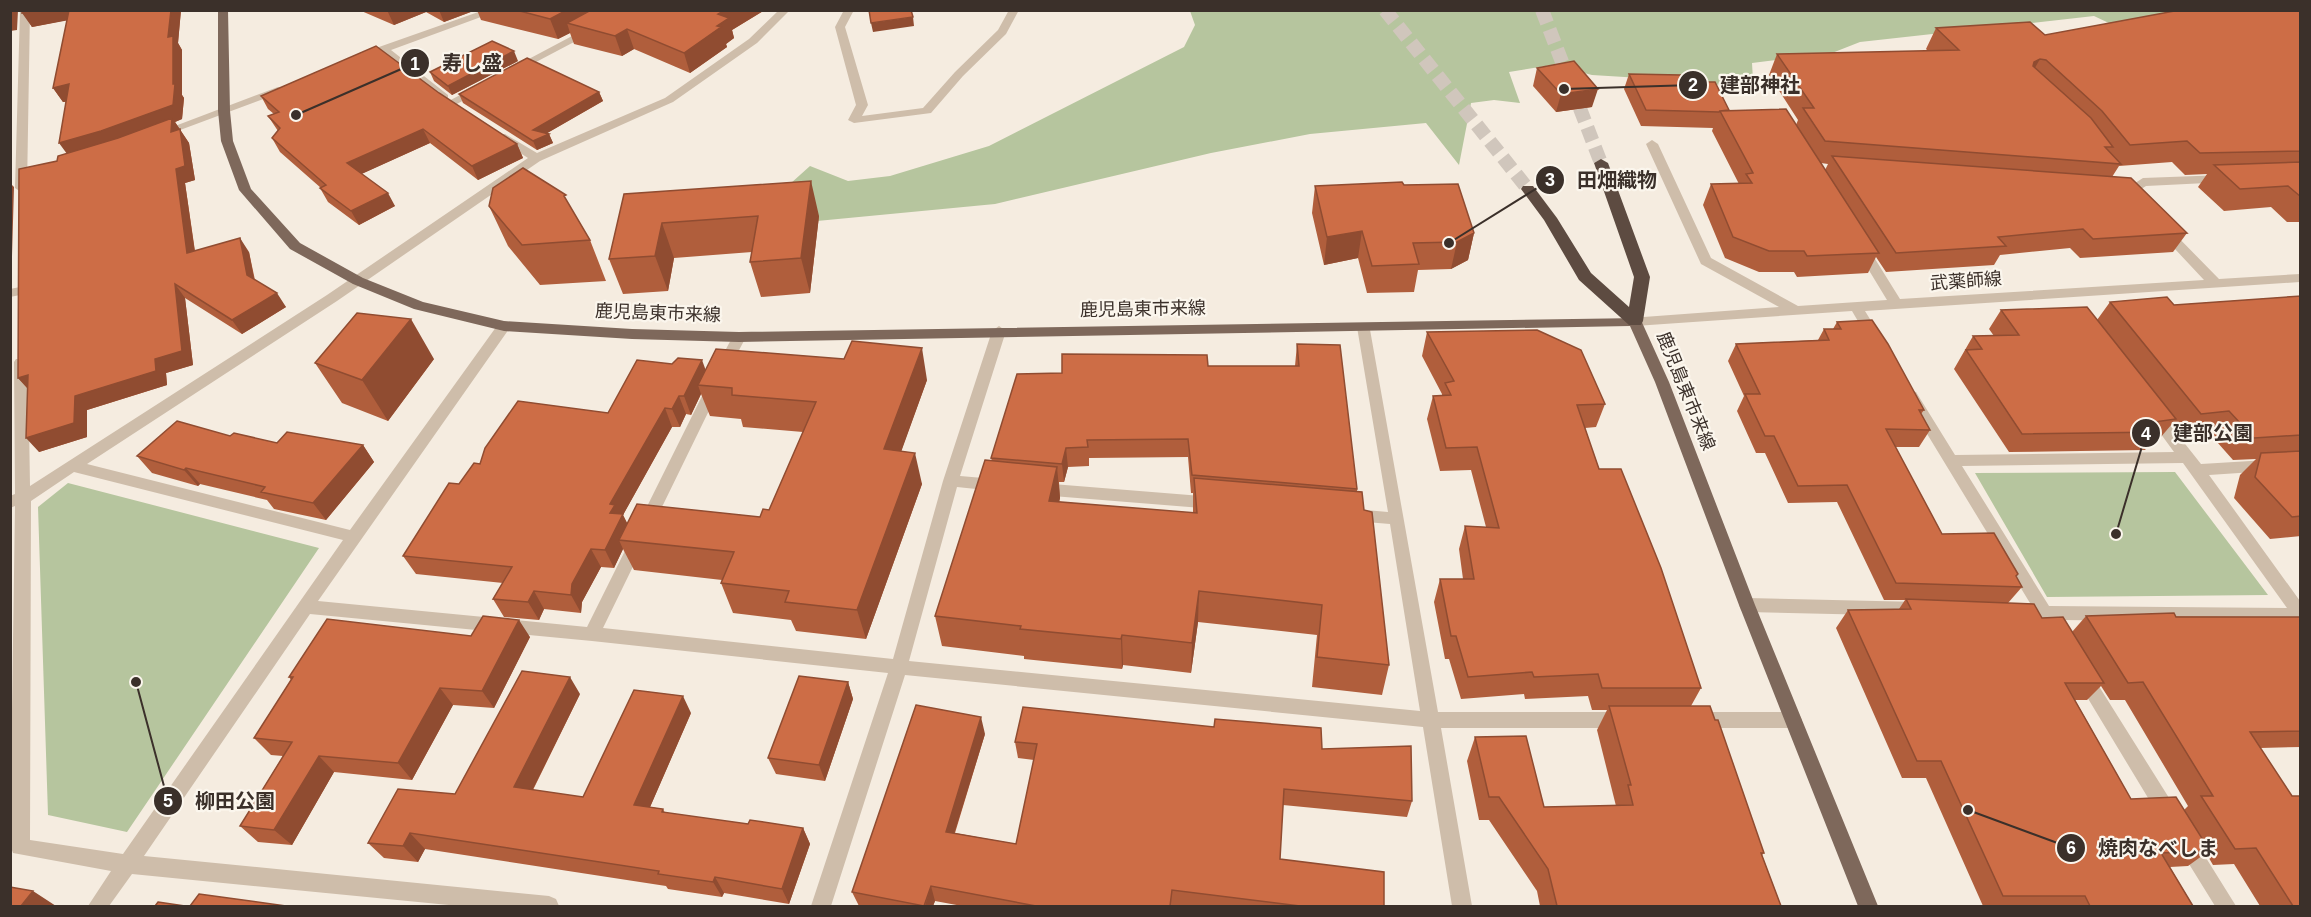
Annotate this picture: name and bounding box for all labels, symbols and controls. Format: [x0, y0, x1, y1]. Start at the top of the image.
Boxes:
callout: 寿し盛 [400, 44, 514, 82]
text: 寿し盛 [442, 52, 502, 74]
text: 1 [410, 54, 420, 74]
callout: 建部神社 [1678, 66, 1812, 104]
text: 建部神社 [1720, 74, 1800, 96]
text: 2 [1688, 75, 1698, 95]
callout: 田畑織物 [1535, 161, 1669, 199]
text: 田畑織物 [1577, 169, 1657, 191]
text: 3 [1545, 170, 1555, 190]
street label: 武薬師線 [1929, 269, 2003, 293]
street label: 鹿児島東市来線 [1080, 298, 1206, 320]
street label: 鹿児島東市来線 [595, 301, 721, 325]
street label: 鹿児島東市来線 [1653, 329, 1719, 453]
callout: 建部公園 [2131, 414, 2265, 452]
text: 建部公園 [2173, 422, 2253, 444]
text: 4 [2141, 424, 2151, 444]
callout: 柳田公園 [153, 782, 287, 820]
text: 柳田公園 [195, 790, 275, 812]
text: 5 [163, 791, 173, 811]
callout: 焼肉なべしま [2056, 829, 2230, 867]
text: 焼肉なべしま [2098, 837, 2218, 859]
text: 6 [2066, 838, 2076, 858]

